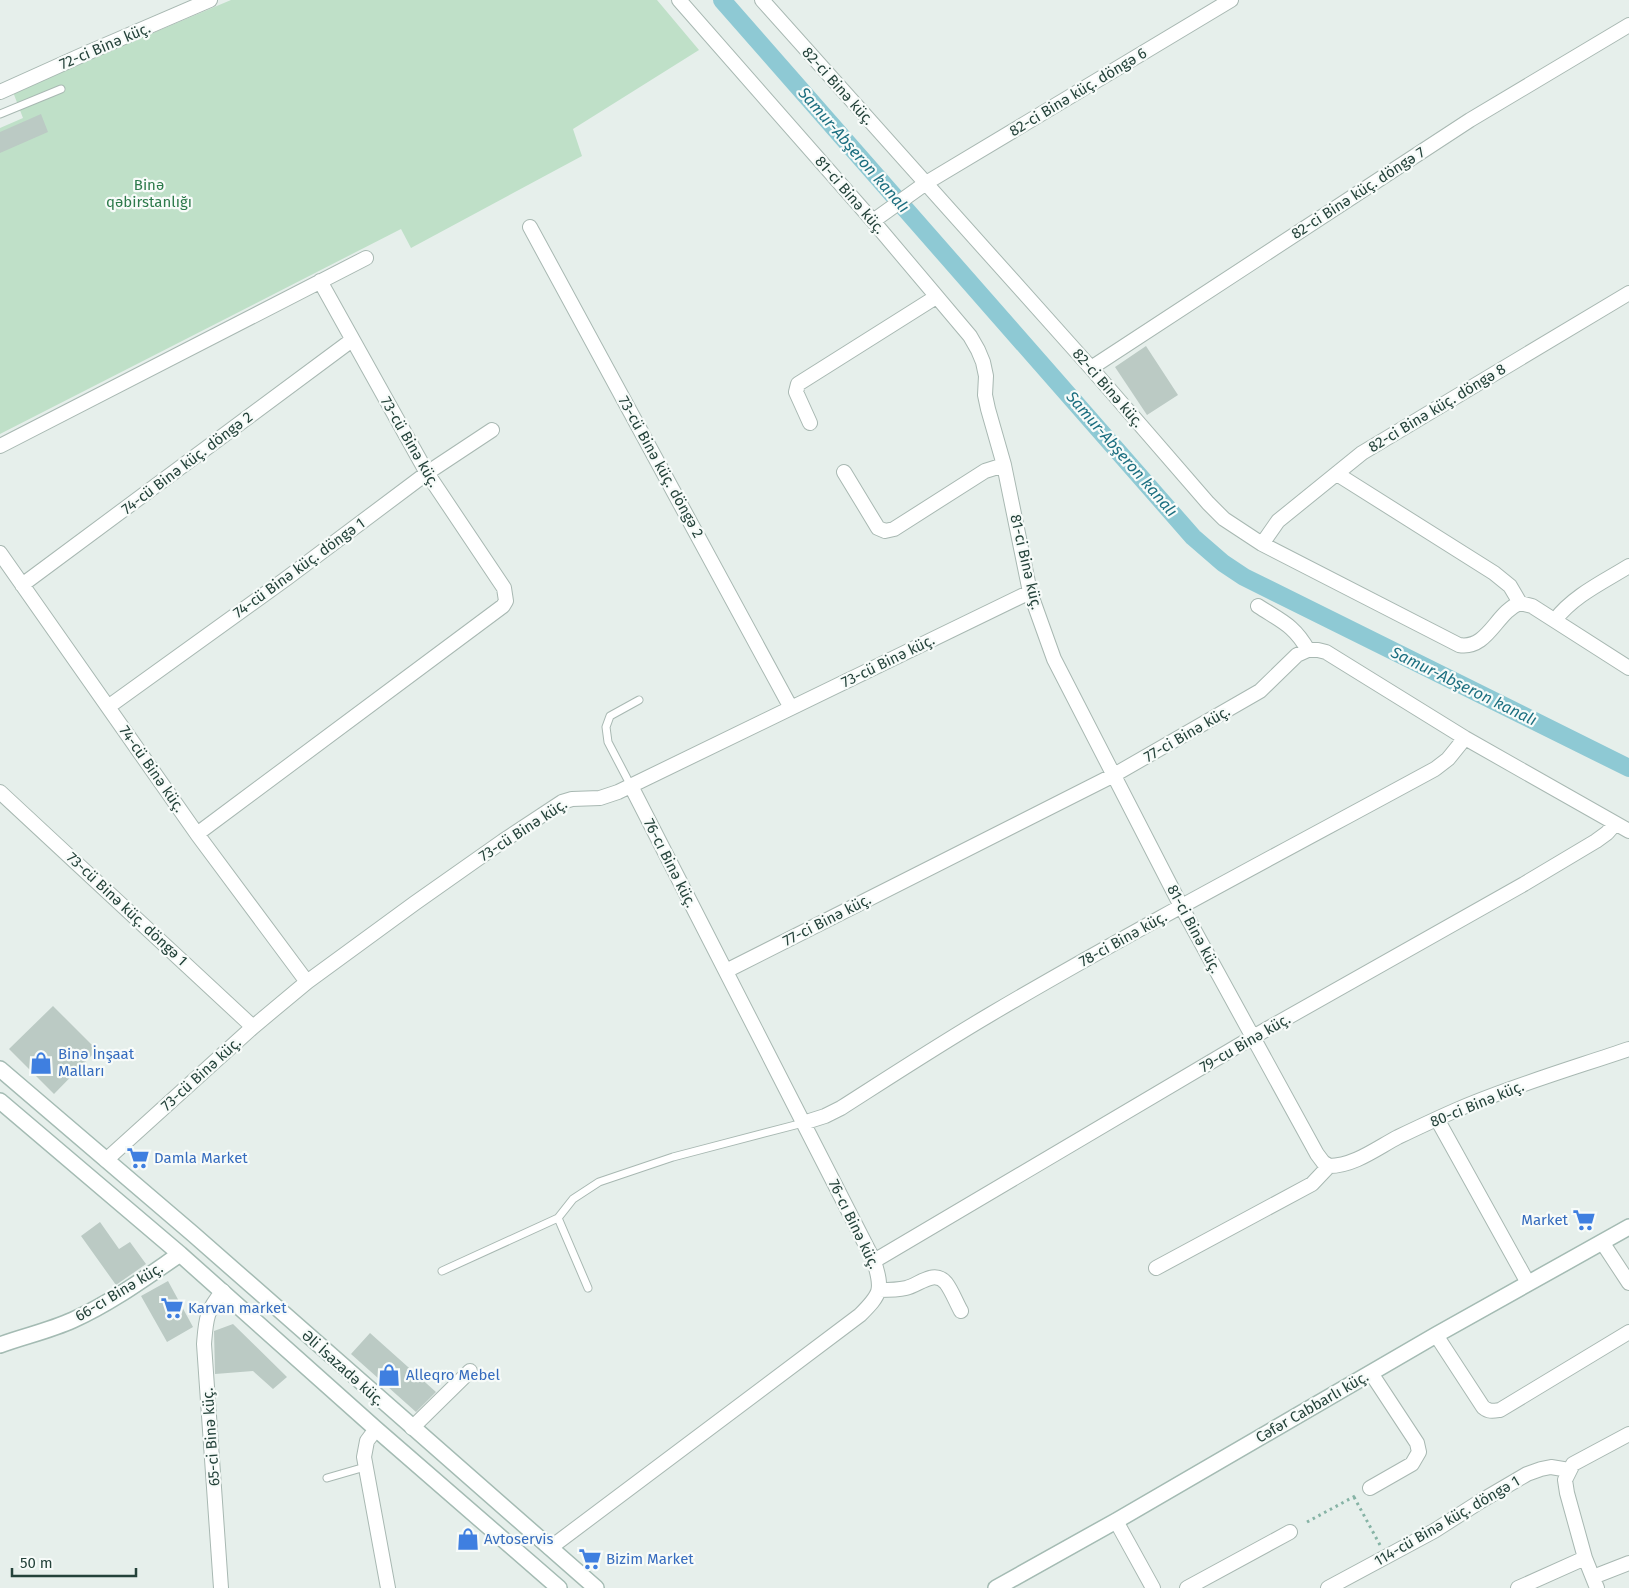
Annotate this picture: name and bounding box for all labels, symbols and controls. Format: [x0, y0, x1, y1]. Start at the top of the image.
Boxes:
street label: 72-ci Binə küç. [57, 19, 153, 73]
street label: 82-ci Binə küç. [798, 43, 878, 129]
street label: 82-ci Binə küç. döngə 6 [1006, 44, 1150, 140]
water label: Samur-Abşeron kanalı [793, 83, 914, 217]
street label: 82-ci Binə küç. döngə 7 [1288, 143, 1428, 243]
street label: 81-ci Binə küç. [811, 152, 889, 238]
park label: Binə qəbirstanlığı [106, 176, 192, 211]
street label: 82-ci Binə küç. [1069, 345, 1147, 431]
street label: 82-ci Binə küç. döngə 8 [1365, 360, 1509, 456]
water label: Samur-Abşeron kanalı [1061, 387, 1182, 521]
street label: 73-cü Binə küç. döngə 2 [615, 393, 707, 541]
street label: 73-cü Binə küç. [377, 394, 443, 490]
street label: 74-cü Binə küç. döngə 2 [118, 408, 256, 518]
street label: 81-ci Binə küç. [1006, 513, 1046, 611]
street label: 74-cü Binə küç. döngə 1 [230, 514, 368, 622]
street label: 73-cü Binə küç. [838, 631, 938, 691]
water label: Samur-Abşeron kanalı [1387, 642, 1540, 730]
street label: 77-ci Binə küç. [1141, 702, 1233, 766]
street label: 74-cü Binə küç. [116, 722, 188, 816]
street label: 73-cü Binə küç. [476, 795, 570, 865]
street label: 76-cı Binə küç. [640, 816, 700, 910]
street label: 73-cü Binə küç. döngə 1 [63, 848, 191, 970]
street label: 81-ci Binə küç. [1163, 882, 1225, 976]
street label: 77-ci Binə küç. [780, 890, 874, 950]
street label: 78-ci Binə küç. [1076, 907, 1170, 971]
street label: 79-cu Binə küç. [1196, 1010, 1294, 1076]
street label: 73-cü Binə küç. [157, 1033, 245, 1115]
place label: Binə İnşaat Malları [58, 1045, 135, 1080]
shop icon: Binə İnşaat Malları [28, 1050, 54, 1076]
street label: 80-ci Binə küç. [1427, 1077, 1527, 1131]
supermarket icon: Damla Market [125, 1145, 151, 1171]
place label: Damla Market [154, 1149, 248, 1167]
street label: 76-cı Binə küç. [825, 1176, 883, 1272]
supermarket icon: Market [1571, 1207, 1597, 1233]
place label: Market [1521, 1211, 1569, 1229]
street label: 66-cı Binə küç. [72, 1259, 166, 1325]
supermarket icon: Karvan market [159, 1295, 185, 1321]
place label: Karvan market [188, 1299, 287, 1317]
street label: Əli İsazadə küç. [298, 1326, 388, 1410]
shop icon: Alleqro Mebel [376, 1362, 402, 1388]
place label: Alleqro Mebel [406, 1366, 500, 1384]
street label: Cəfər Cabbarlı küç. [1252, 1367, 1372, 1447]
street label: 65-ci Binə küç. [199, 1387, 223, 1487]
street label: 114-cü Binə küç. döngə 1 [1371, 1472, 1523, 1570]
shop icon: Avtoservis [455, 1526, 481, 1552]
place label: Avtoservis [484, 1530, 554, 1548]
scale bar [12, 1546, 136, 1578]
supermarket icon: Bizim Market [577, 1546, 603, 1572]
place label: Bizim Market [606, 1550, 694, 1568]
text: 50 m [20, 1554, 53, 1572]

